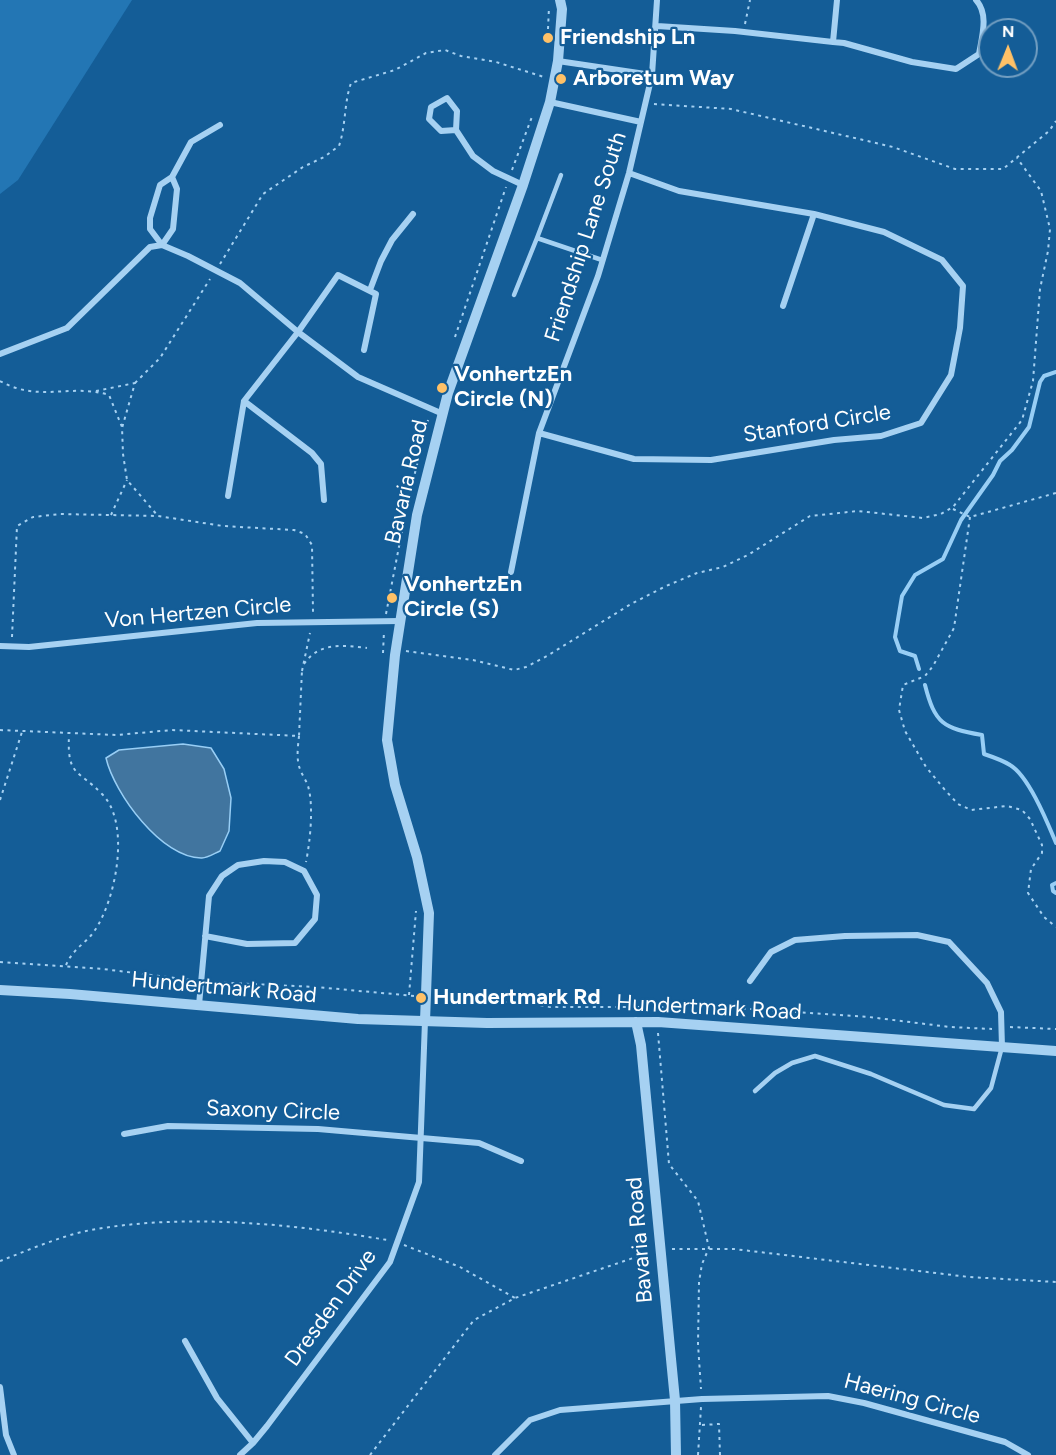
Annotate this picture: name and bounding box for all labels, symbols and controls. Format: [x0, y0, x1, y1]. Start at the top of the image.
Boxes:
north arrow [978, 18, 1038, 78]
text: N [1002, 22, 1015, 41]
place label: Friendship Ln [560, 25, 695, 51]
marker: Friendship Ln [541, 31, 555, 45]
place label: Arboretum Way [573, 66, 734, 92]
marker: Arboretum Way [554, 72, 568, 86]
street label: Friendship Lane South [540, 129, 632, 345]
place label: VonhertzEn Circle (N) [454, 362, 572, 414]
marker: VonhertzEn Circle (N) [435, 381, 449, 395]
street label: Stanford Circle [741, 399, 893, 449]
street label: Bavaria Road [380, 417, 434, 547]
place label: VonhertzEn Circle (S) [404, 572, 522, 624]
marker: VonhertzEn Circle (S) [385, 591, 399, 605]
street label: Von Hertzen Circle [104, 592, 292, 634]
street label: Hundertmark Road [130, 967, 318, 1009]
place label: Hundertmark Rd [433, 985, 601, 1011]
street label: Hundertmark Road [616, 990, 802, 1026]
marker: Hundertmark Rd [414, 991, 428, 1005]
street label: Saxony Circle [206, 1095, 340, 1127]
street label: Bavaria Road [621, 1176, 659, 1304]
street label: Dresden Drive [280, 1244, 382, 1372]
street label: Haering Circle [841, 1368, 983, 1430]

